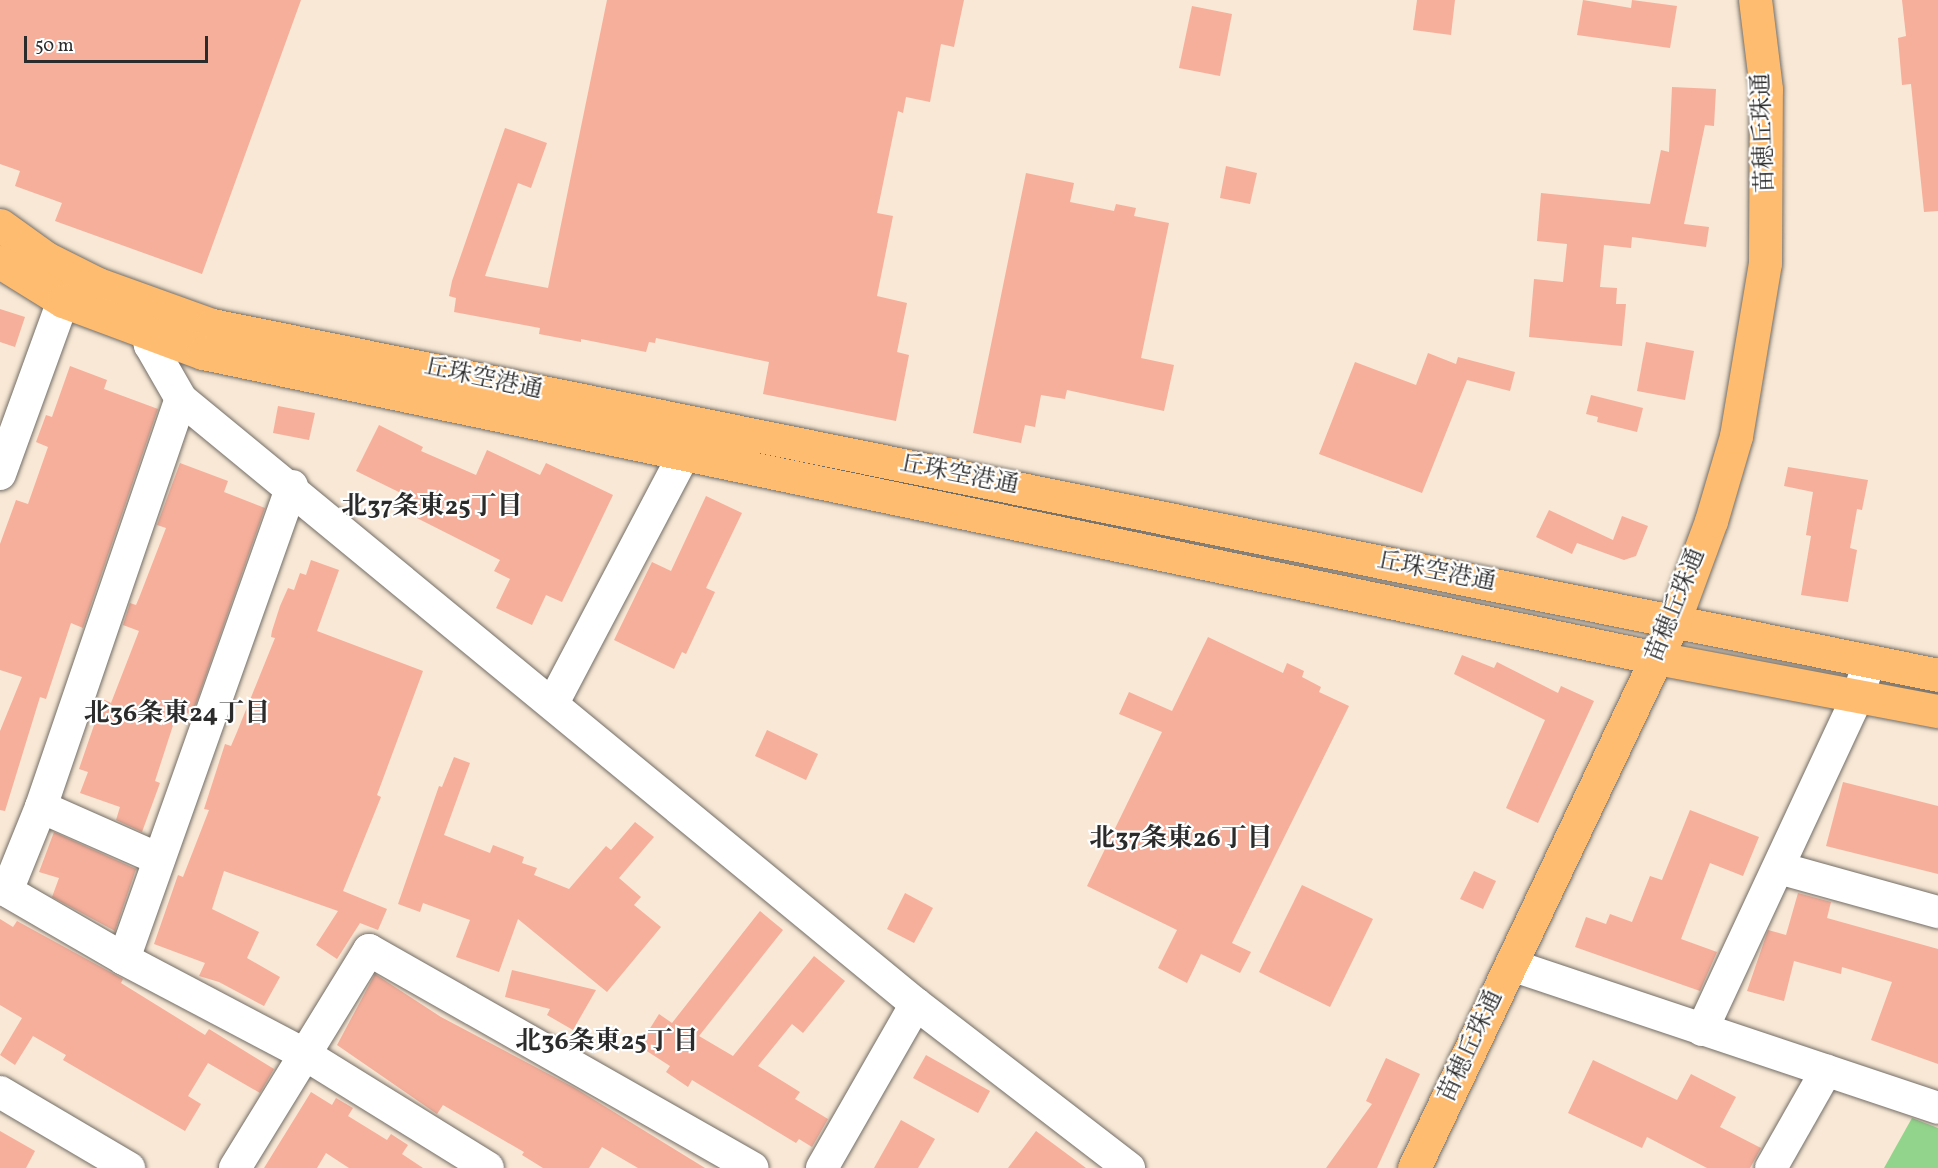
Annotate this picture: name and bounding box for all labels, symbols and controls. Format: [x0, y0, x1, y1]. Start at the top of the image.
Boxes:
scale bar [27, 24, 212, 62]
text: 50 m [35, 34, 74, 59]
street label: 苗穂丘珠通 [1749, 73, 1781, 193]
street label: 丘珠空港通 [421, 353, 545, 407]
street label: 丘珠空港通 [897, 450, 1021, 502]
district label: 北37条東25丁目 [341, 492, 523, 524]
street label: 苗穂丘珠通 [1641, 545, 1713, 667]
street label: 丘珠空港通 [1374, 547, 1498, 599]
district label: 北36条東24丁目 [84, 699, 270, 731]
district label: 北37条東26丁目 [1089, 824, 1273, 856]
street label: 苗穂丘珠通 [1434, 987, 1510, 1107]
district label: 北36条東25丁目 [515, 1027, 699, 1059]

